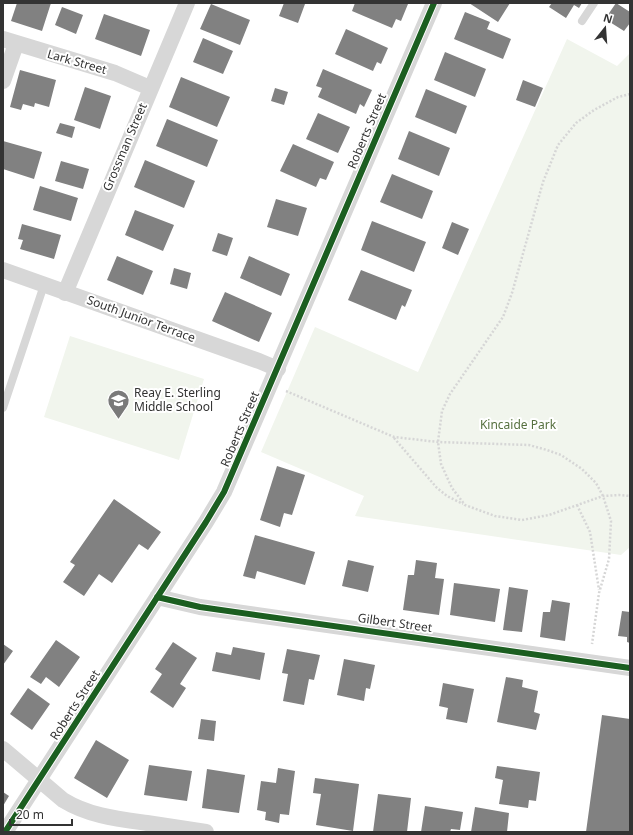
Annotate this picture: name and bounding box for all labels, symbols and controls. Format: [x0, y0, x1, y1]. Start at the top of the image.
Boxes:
north arrow [585, 8, 625, 48]
text: N [602, 9, 615, 26]
street label: Lark Street [45, 45, 109, 78]
street label: Roberts Street [343, 90, 390, 171]
street label: Grossman Street [98, 100, 151, 193]
street label: South Junior Terrace [85, 291, 198, 346]
place label: Reay E. Sterling Middle School [134, 384, 221, 415]
school or university icon: Reay E. Sterling Middle School [106, 387, 132, 420]
street label: Roberts Street [216, 388, 263, 469]
park label: Kincaide Park [480, 416, 557, 433]
street label: Gilbert Street [357, 609, 434, 636]
street label: Roberts Street [46, 666, 104, 743]
scale bar [10, 801, 72, 827]
text: 20 m [16, 806, 44, 823]

